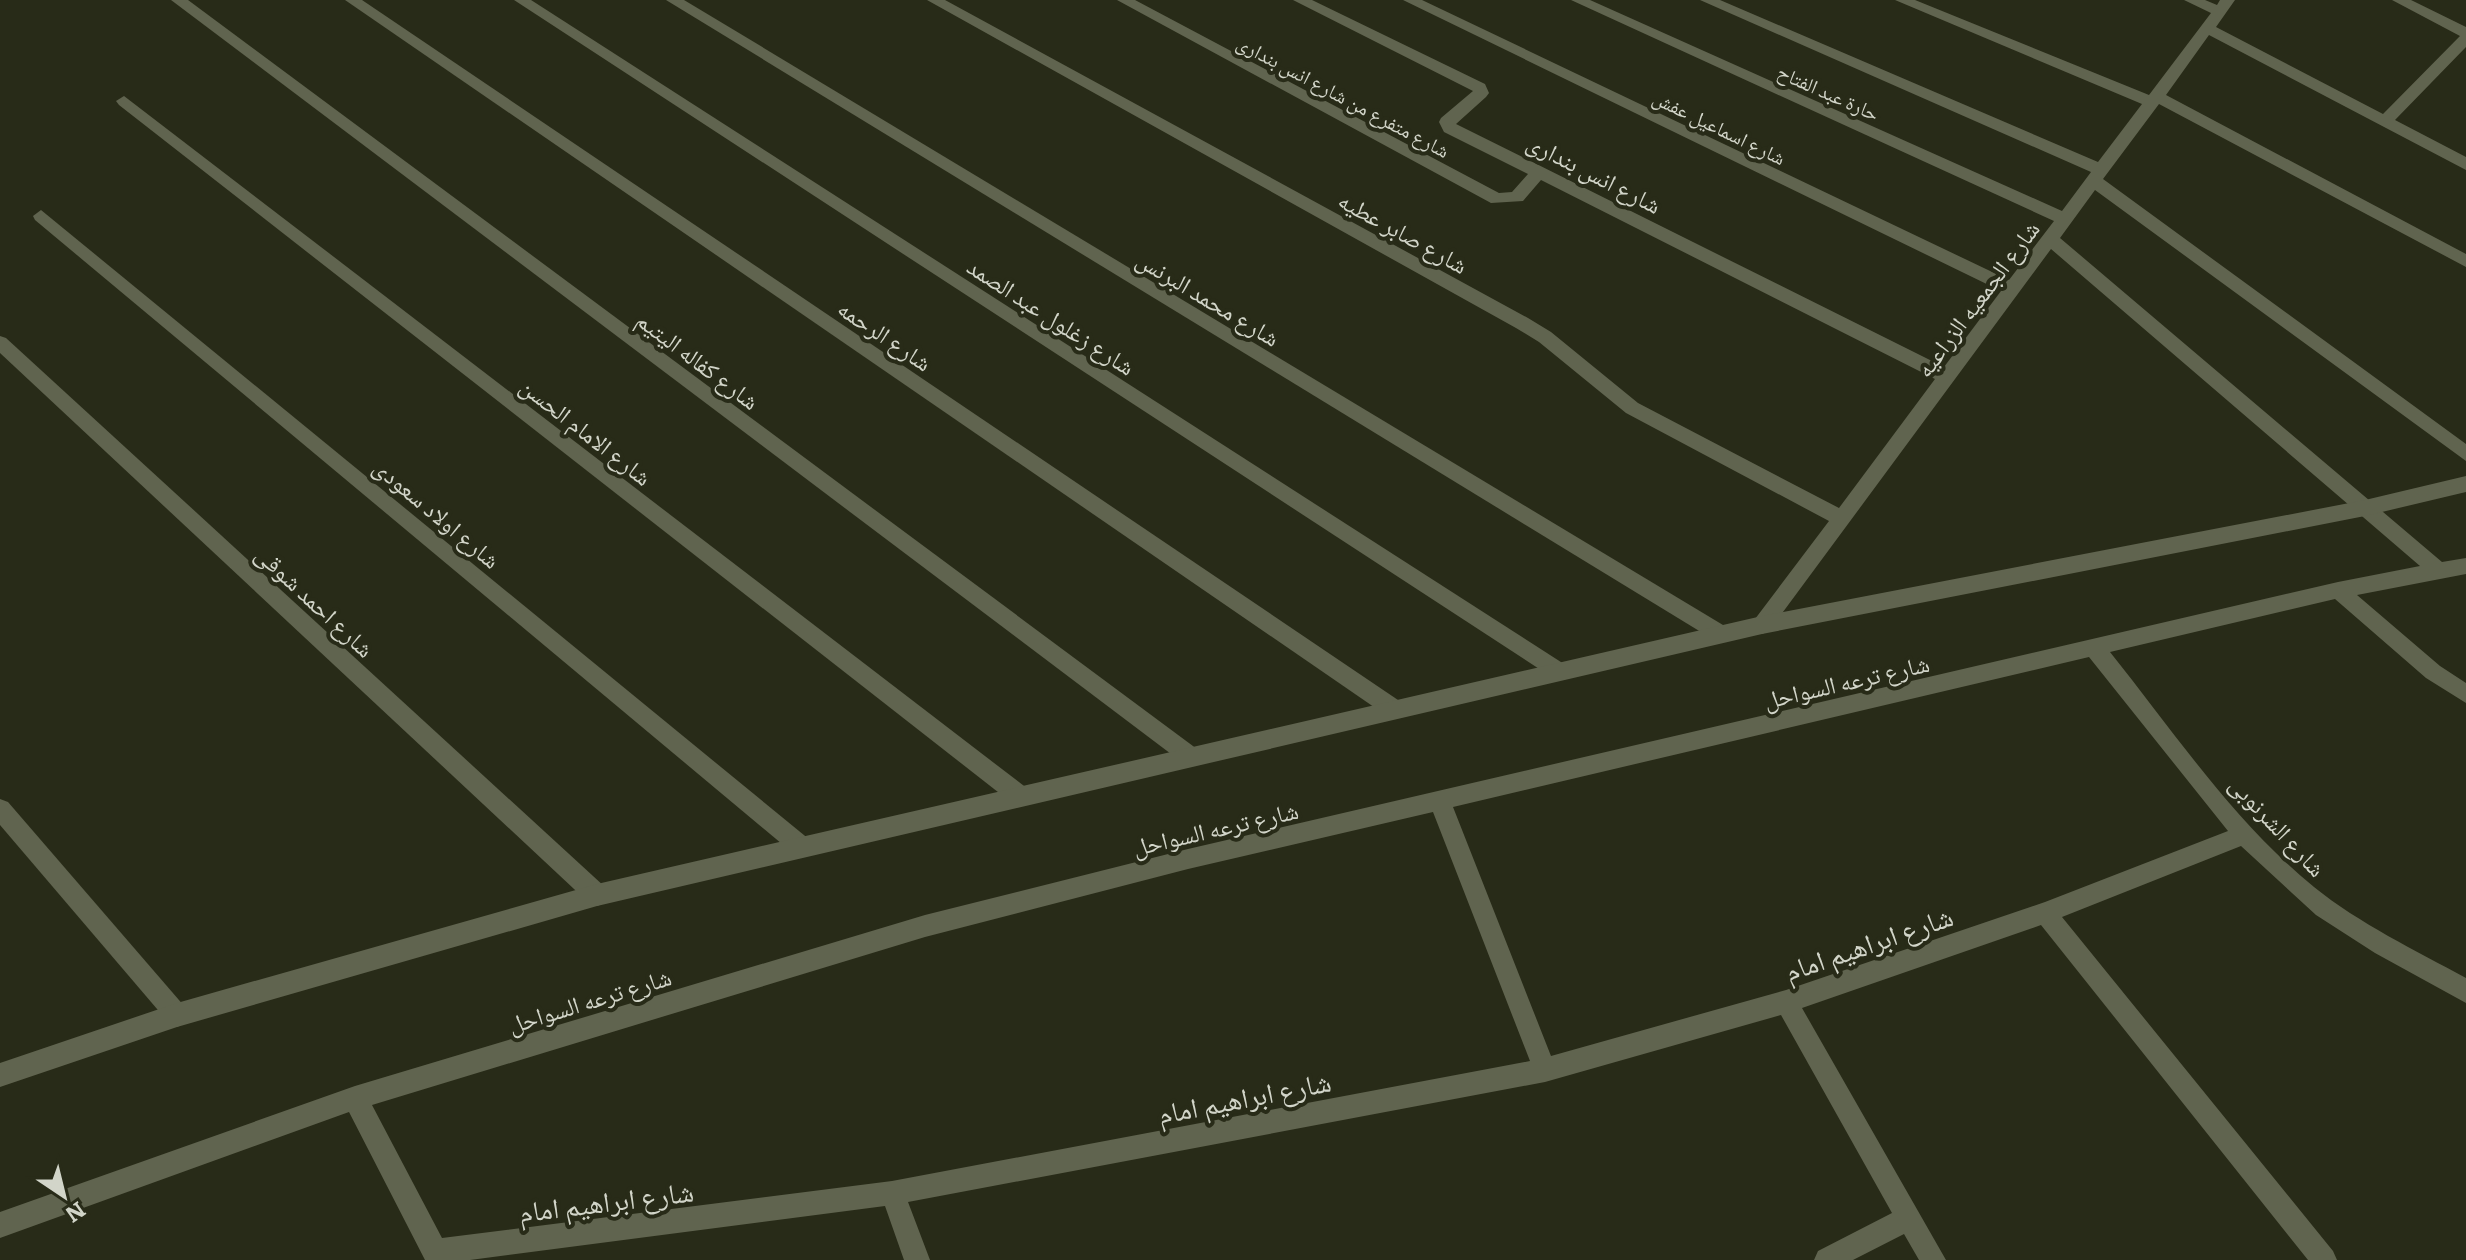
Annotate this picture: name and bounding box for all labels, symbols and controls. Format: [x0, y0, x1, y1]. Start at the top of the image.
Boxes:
street label: شارع متفرع من شارع انس بندارى [1232, 26, 1456, 164]
street label: حارة عبد الفتاح [1773, 55, 1885, 127]
street label: شارع اسماعيل عفش [1648, 81, 1792, 171]
street label: شارع انس بندارى [1522, 123, 1668, 221]
street label: شارع صابر عطيه [1333, 181, 1475, 281]
street label: شارع الجمعيه الزراعيه [1905, 212, 2047, 384]
street label: شارع محمد البرنس [1131, 240, 1287, 354]
street label: شارع زغلول عبد الصمد [961, 247, 1143, 383]
street label: شارع الرحمه [832, 290, 940, 378]
street label: شارع كفاله اليتيم [630, 301, 768, 418]
street label: شارع الامام الحسن [513, 367, 660, 493]
street label: شارع اولاد سعودى [367, 448, 509, 576]
street label: شارع احمد شوقى [249, 536, 383, 664]
street label: شارع ترعه السواحل [1760, 644, 1932, 716]
street label: شارع الشرنوبى [2223, 766, 2335, 884]
street label: شارع ترعه السواحل [1129, 791, 1301, 863]
street label: شارع ابراهيم امام [1778, 893, 1958, 991]
street label: شارع ترعه السواحل [503, 958, 675, 1040]
street label: شارع ابراهيم امام [1154, 1059, 1334, 1133]
north arrow [24, 1156, 104, 1236]
street label: شارع ابراهيم امام [516, 1168, 696, 1232]
text: N [59, 1195, 93, 1232]

